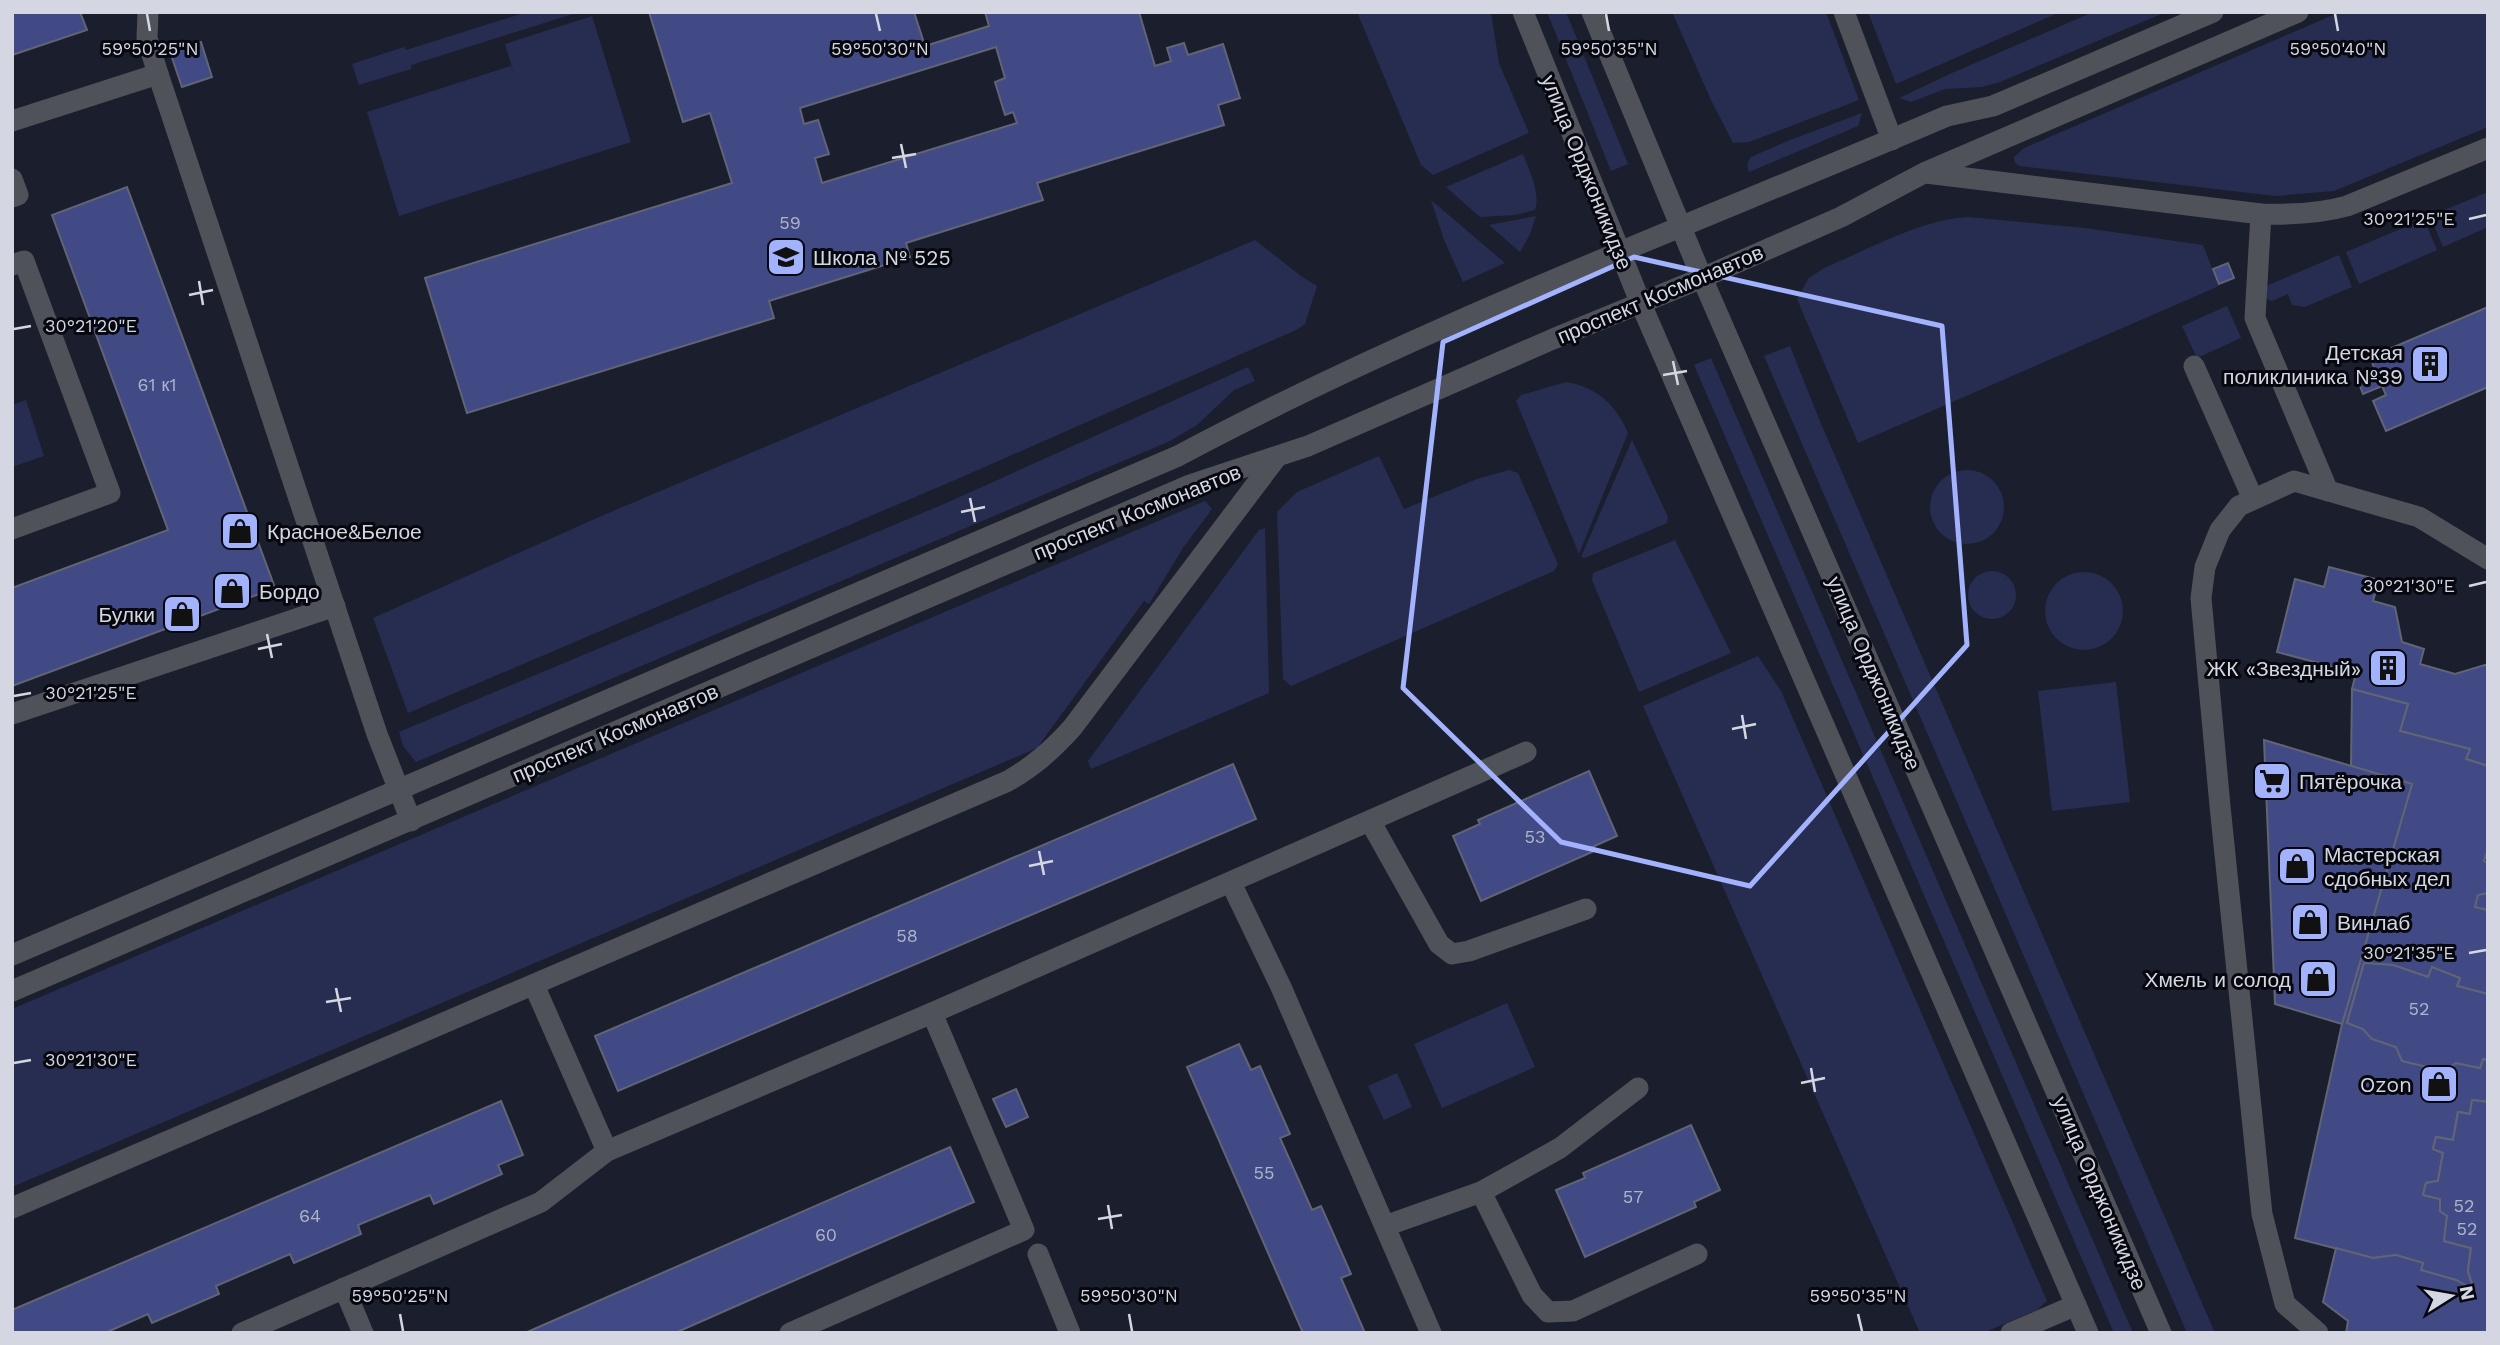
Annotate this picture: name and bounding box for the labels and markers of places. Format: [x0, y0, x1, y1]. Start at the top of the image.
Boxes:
school or university icon: Школа № 525 [765, 236, 807, 278]
place label: Школа № 525 [813, 245, 951, 270]
place label: Детская поликлиника №39 [2223, 340, 2403, 389]
building icon: Детская поликлиника №39 [2409, 343, 2451, 385]
shop icon: Красное&Белое [219, 510, 261, 552]
place label: Красное&Белое [267, 519, 422, 544]
shop icon: Бордо [211, 570, 253, 612]
place label: Бордо [259, 579, 320, 604]
shop icon: Булки [161, 593, 203, 635]
place label: Булки [98, 602, 155, 627]
building icon: ЖК «Звездный» [2367, 647, 2409, 689]
place label: ЖК «Звездный» [2207, 656, 2361, 681]
supermarket icon: Пятёрочка [2251, 760, 2293, 802]
place label: Пятёрочка [2299, 769, 2402, 794]
place label: Мастерская сдобных дел [2324, 842, 2450, 891]
shop icon: Мастерская сдобных дел [2276, 845, 2318, 887]
shop icon: Винлаб [2289, 901, 2331, 943]
place label: Винлаб [2337, 910, 2410, 935]
shop icon: Хмель и солод [2297, 958, 2339, 1000]
place label: Хмель и солод [2144, 967, 2291, 992]
shop icon: Ozon [2418, 1063, 2460, 1105]
place label: Ozon [2360, 1072, 2412, 1097]

